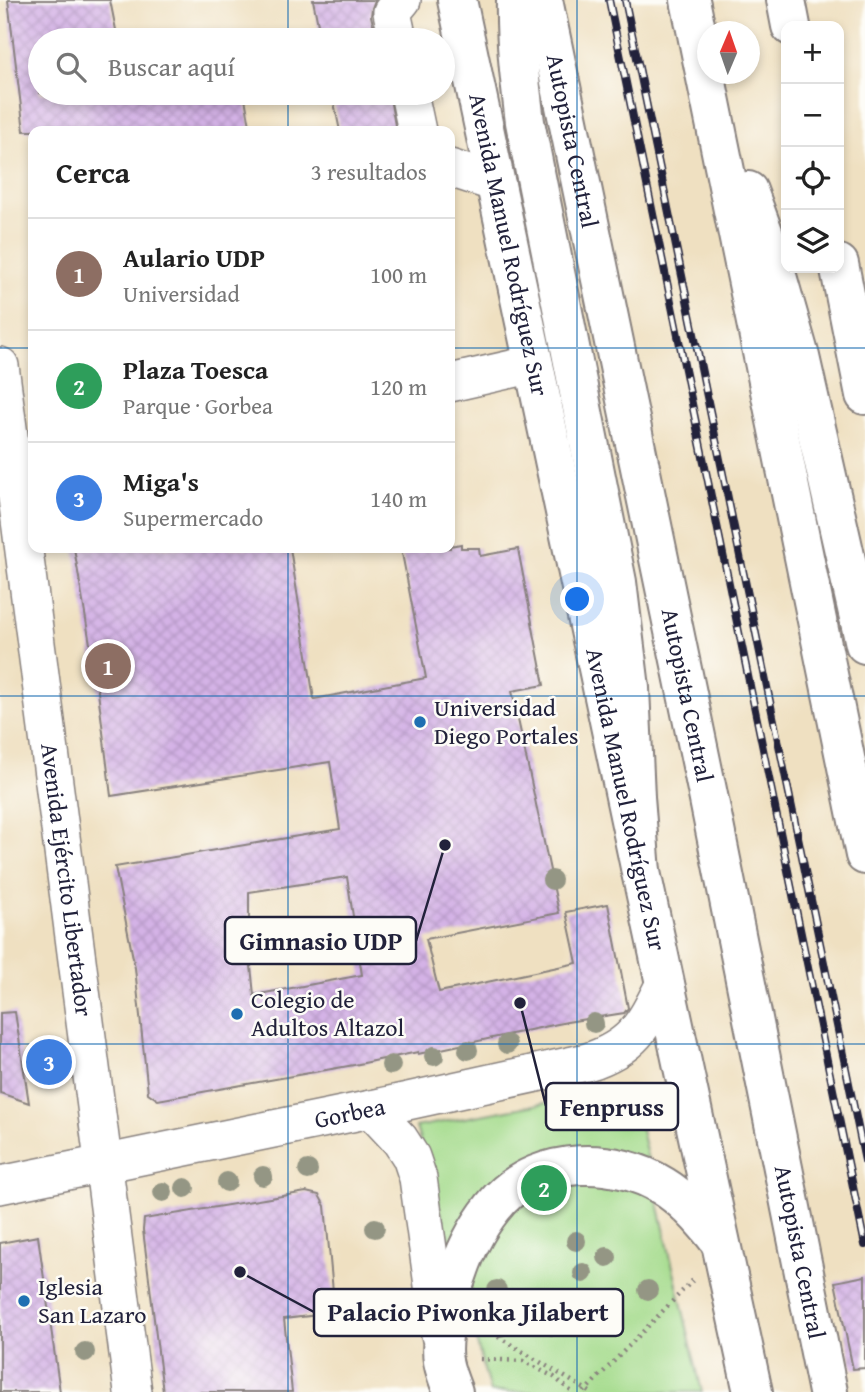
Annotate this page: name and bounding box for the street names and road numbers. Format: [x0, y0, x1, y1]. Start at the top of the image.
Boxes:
street label: Autopista Central [538, 51, 608, 231]
street label: Avenida Manuel Rodríguez Sur [460, 90, 558, 399]
street label: Autopista Central [653, 605, 723, 785]
street label: Avenida Manuel Rodríguez Sur [577, 645, 675, 954]
street label: Avenida Ejército Libertador [32, 741, 102, 1019]
street label: Gorbea [311, 1088, 389, 1137]
street label: Autopista Central [766, 1162, 835, 1342]

